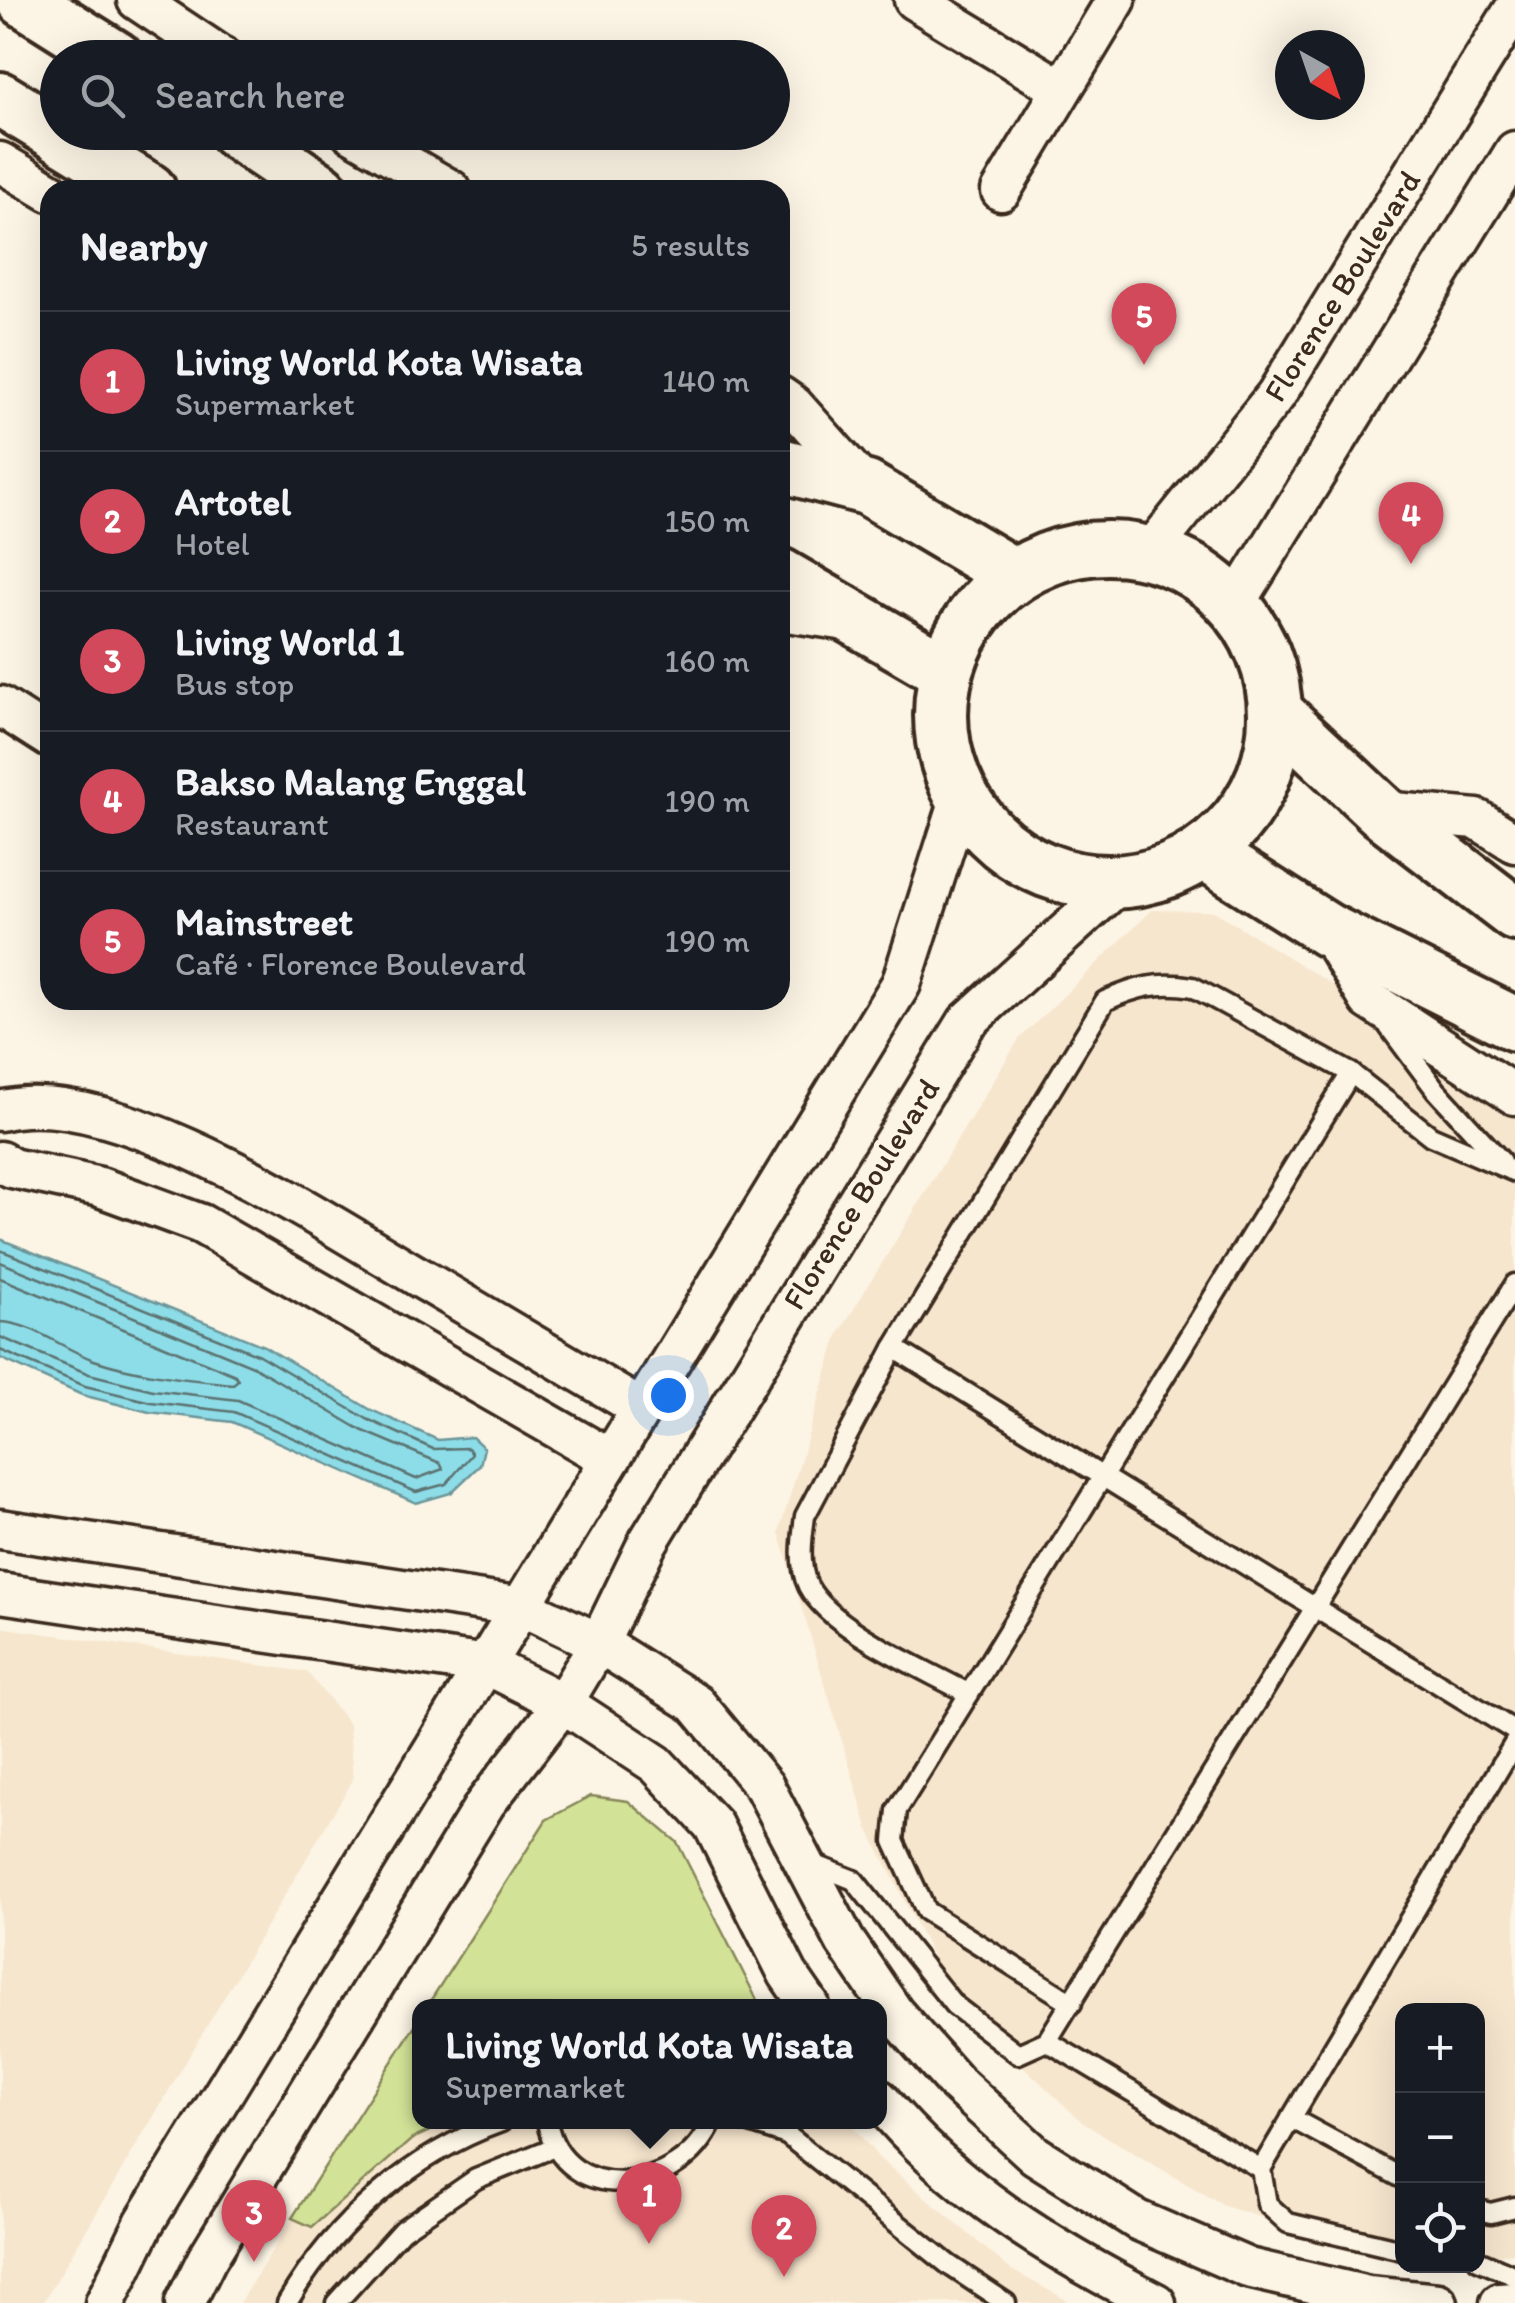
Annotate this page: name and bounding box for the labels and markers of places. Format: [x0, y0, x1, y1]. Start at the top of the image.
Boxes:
pin: 5 [1112, 282, 1176, 365]
pin: 4 [1378, 482, 1444, 564]
pin: 1 [616, 2162, 682, 2244]
pin: 3 [222, 2180, 286, 2262]
pin: 2 [752, 2194, 816, 2277]

